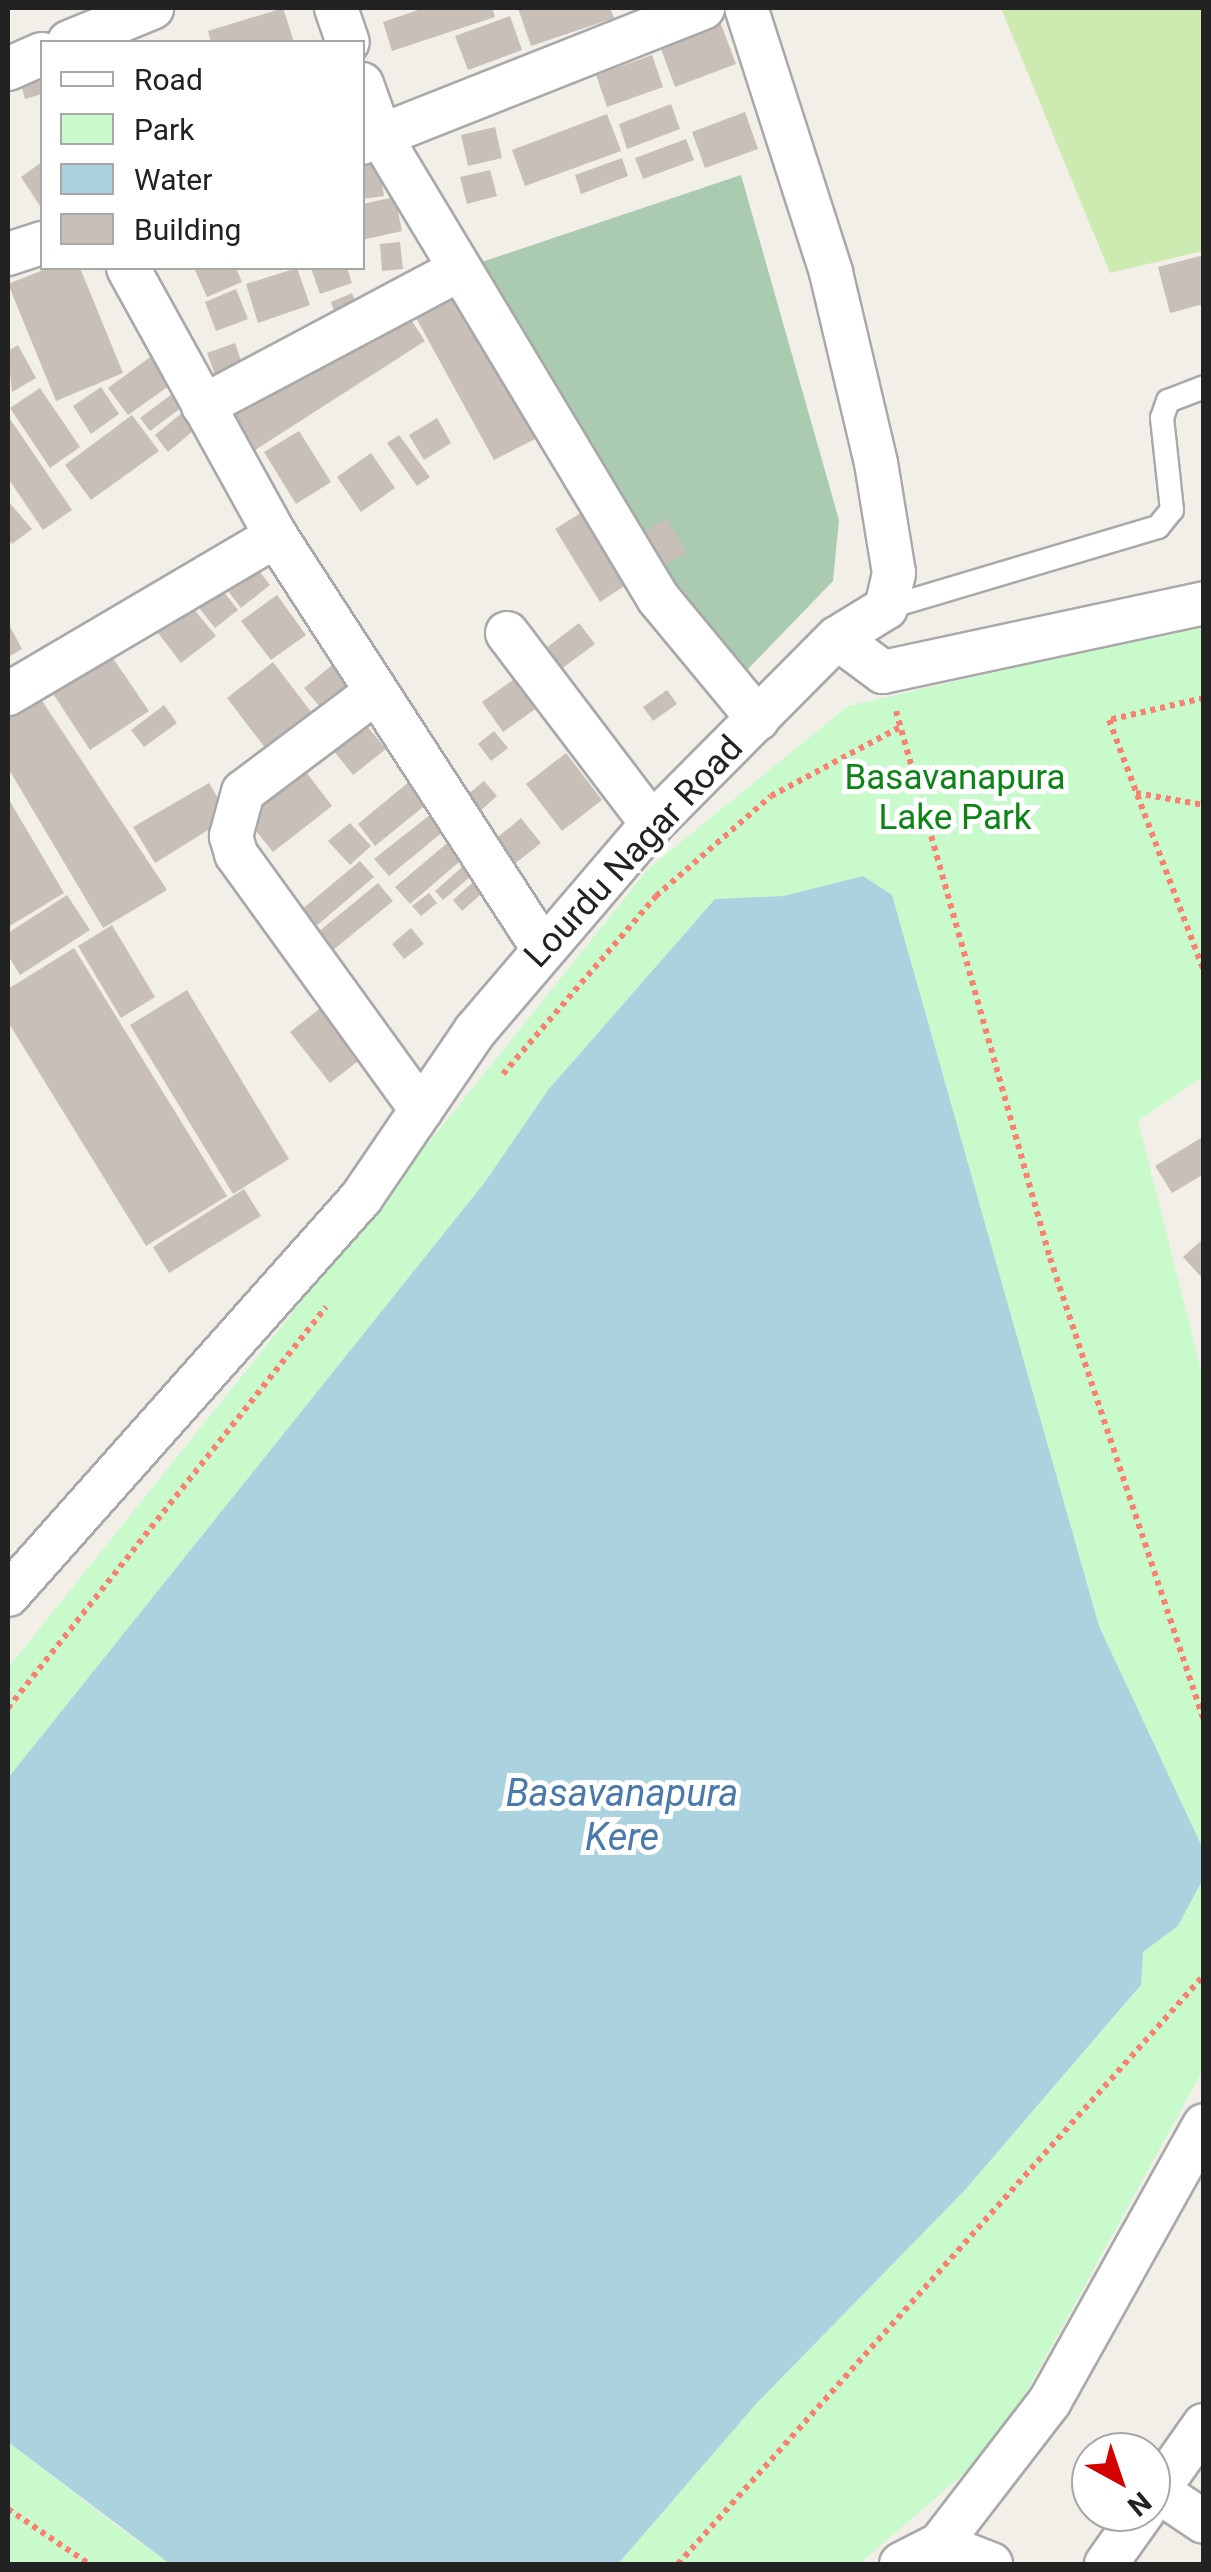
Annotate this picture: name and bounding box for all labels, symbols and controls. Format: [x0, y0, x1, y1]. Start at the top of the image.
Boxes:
legend [40, 40, 365, 270]
text: Road [134, 62, 203, 97]
text: Park [134, 112, 194, 147]
text: Water [134, 162, 212, 197]
text: Building [134, 212, 241, 247]
street label: Lourdu Nagar Road [516, 728, 752, 976]
park label: Basavanapura Lake Park [845, 757, 1065, 839]
water label: Basavanapura Kere [506, 1771, 738, 1860]
north arrow [1071, 2432, 1171, 2532]
text: N [1121, 2485, 1158, 2523]

